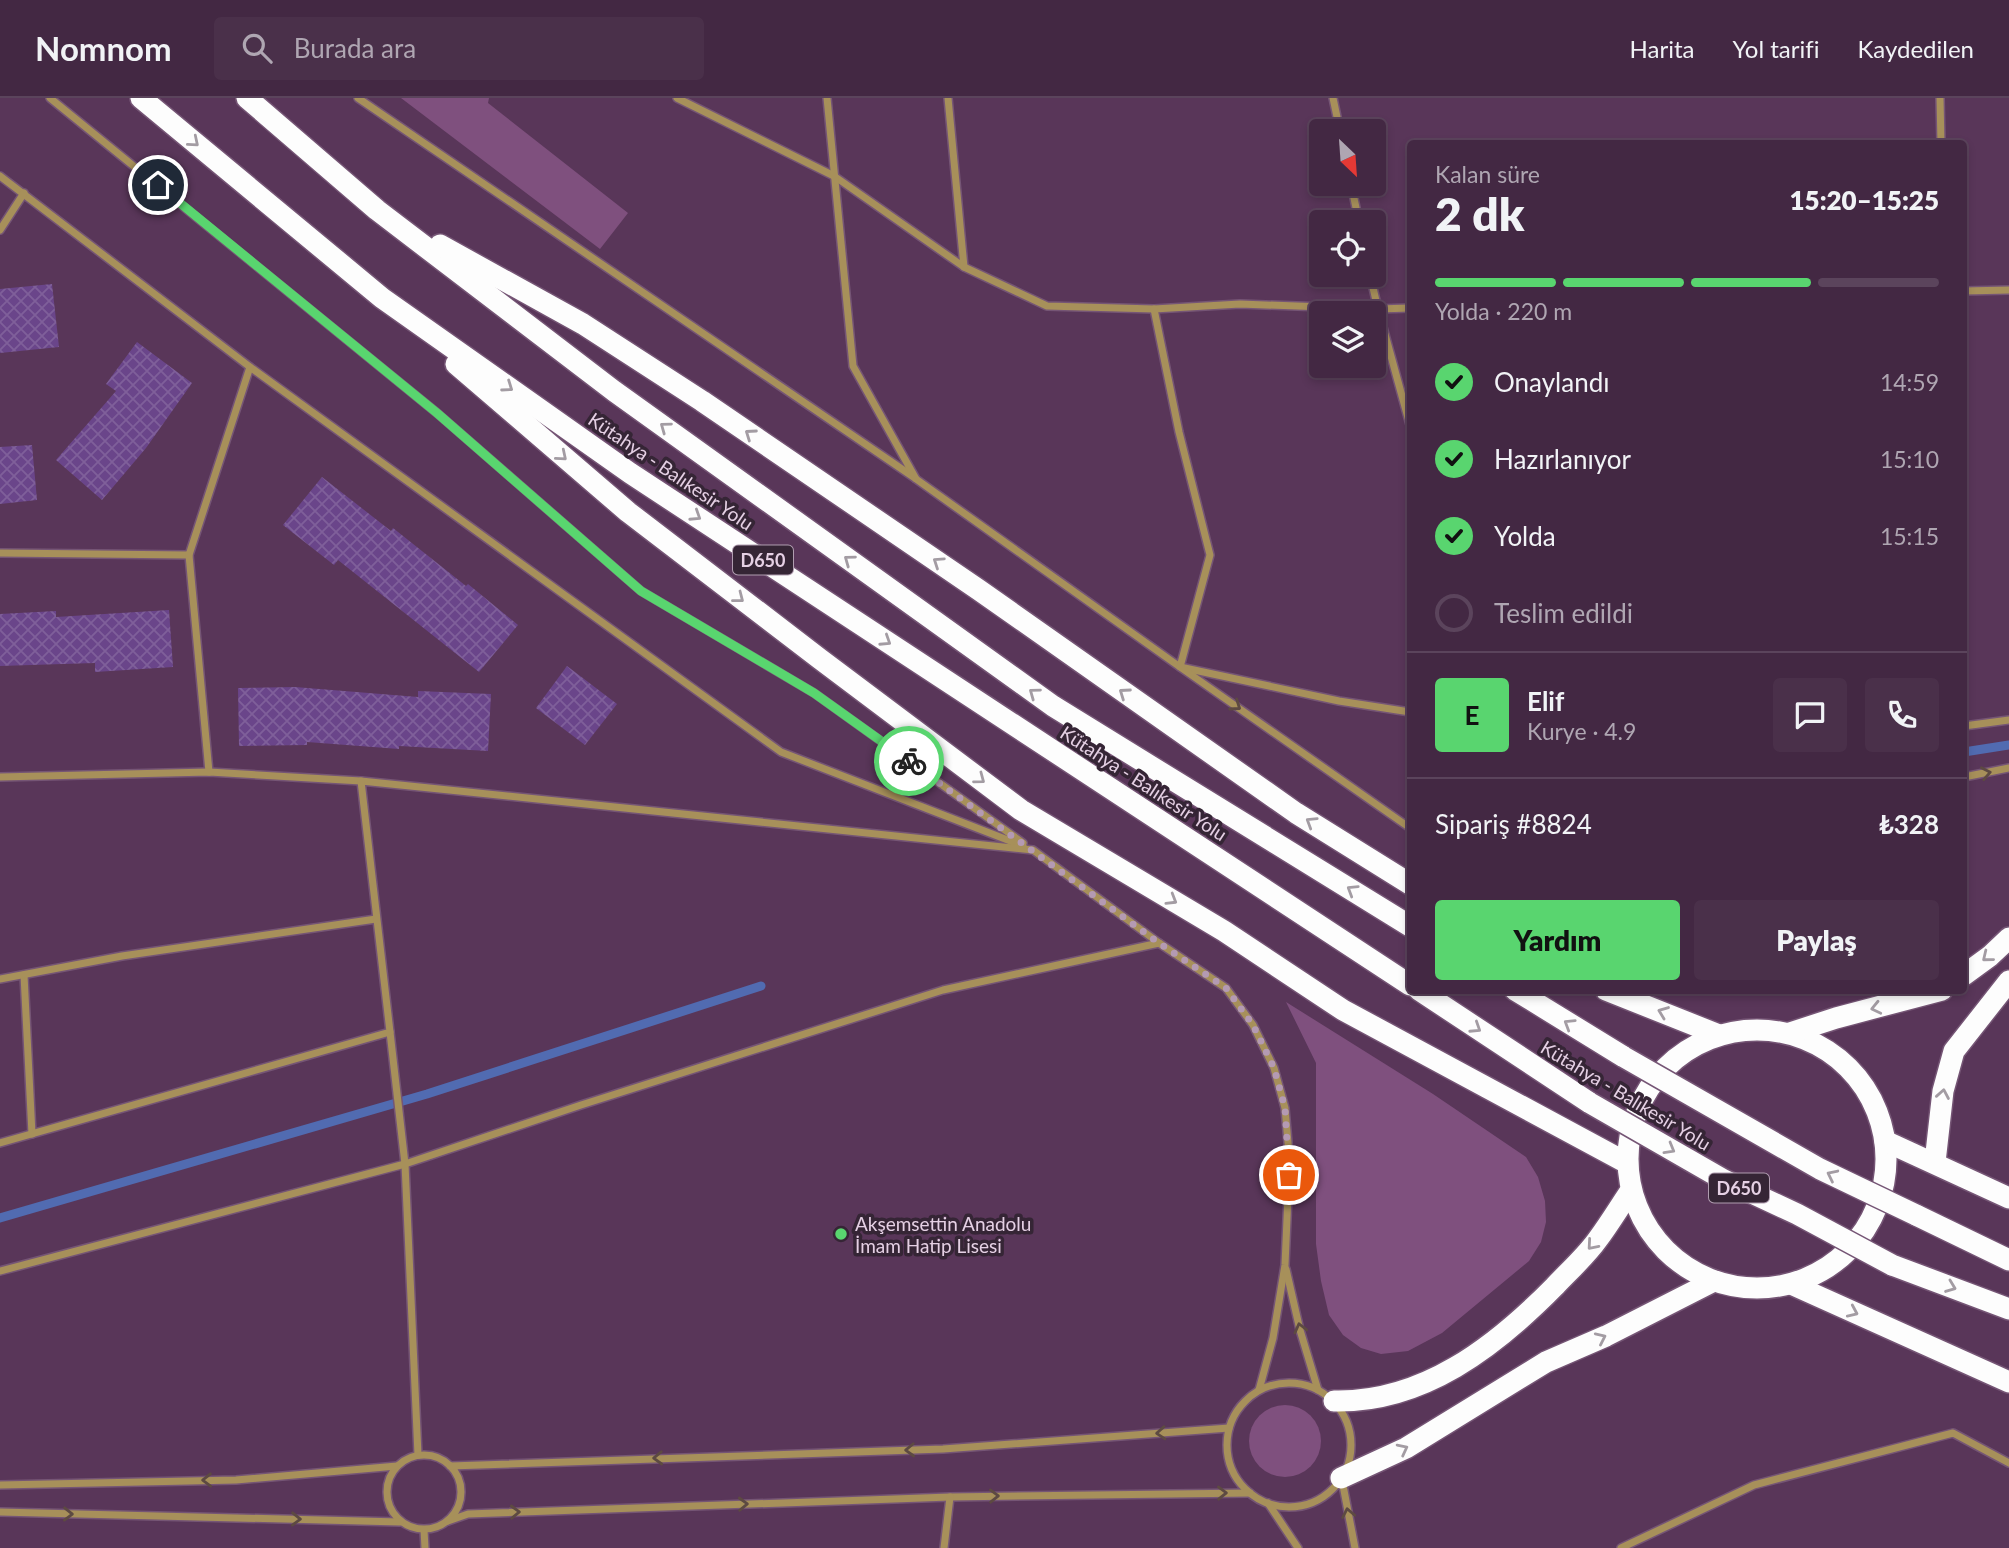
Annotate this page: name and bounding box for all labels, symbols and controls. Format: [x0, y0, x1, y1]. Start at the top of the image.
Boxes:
search box [214, 17, 704, 80]
text: Nomnom [35, 28, 172, 68]
icon: search [238, 29, 276, 67]
text: Burada ara [294, 32, 416, 64]
text: Harita [1630, 34, 1694, 63]
text: Yol tarifi [1732, 34, 1819, 63]
text: Kaydedilen [1857, 34, 1974, 63]
north arrow [1309, 119, 1386, 196]
map controls [1309, 119, 1386, 378]
one-way arrow [186, 133, 199, 146]
pin [128, 155, 188, 215]
text: Kalan süre [1435, 160, 1540, 188]
icon: home [139, 166, 177, 204]
text: 15:20–15:25 [1789, 184, 1939, 216]
text: 2 dk [1435, 186, 1524, 241]
button: locate [1309, 210, 1386, 287]
text: Yolda · 220 m [1435, 297, 1572, 325]
button: layers [1309, 301, 1386, 378]
icon: check [1435, 363, 1473, 401]
text: Onaylandı [1494, 366, 1609, 398]
text: 14:59 [1880, 368, 1939, 396]
one-way arrow [500, 379, 513, 391]
street label: Kütahya - Balıkesir Yolu [584, 407, 758, 535]
one-way arrow [660, 423, 673, 436]
one-way arrow [745, 430, 758, 442]
icon: check [1435, 440, 1473, 478]
text: Hazırlanıyor [1494, 443, 1631, 475]
text: 15:10 [1880, 445, 1939, 473]
one-way arrow [553, 448, 566, 460]
one-way arrow [688, 508, 701, 521]
icon: check [1435, 517, 1473, 555]
text: Yolda [1494, 520, 1556, 552]
text: 15:15 [1880, 522, 1939, 550]
road number: D650 [733, 546, 793, 574]
one-way arrow [844, 556, 857, 568]
one-way arrow [933, 558, 946, 570]
one-way arrow [732, 589, 744, 602]
text: Teslim edildi [1494, 597, 1633, 629]
one-way arrow [878, 633, 891, 645]
button: chat [1773, 678, 1847, 752]
button: phone [1865, 678, 1939, 752]
text: Elif [1527, 685, 1564, 717]
one-way arrow [1029, 689, 1042, 701]
one-way arrow [1119, 689, 1132, 701]
one-way arrow [1228, 698, 1241, 710]
text: E [1465, 699, 1479, 731]
text: Kurye · 4.9 [1527, 717, 1636, 745]
street label: Kütahya - Balıkesir Yolu [1056, 721, 1232, 845]
courier [874, 726, 944, 796]
icon: bike [890, 742, 928, 780]
one-way arrow [1980, 766, 1992, 781]
one-way arrow [972, 771, 985, 783]
text: Sipariş #8824 [1435, 808, 1592, 840]
text: ₺328 [1879, 808, 1939, 840]
one-way arrow [1306, 818, 1319, 831]
one-way arrow [1347, 886, 1360, 899]
one-way arrow [1165, 892, 1178, 905]
button: Yardım [1435, 900, 1680, 980]
button: Paylaş [1694, 900, 1939, 980]
one-way arrow [1983, 949, 1995, 962]
one-way arrow [1870, 1000, 1882, 1015]
one-way arrow [1657, 1007, 1669, 1021]
one-way arrow [1564, 1019, 1577, 1032]
one-way arrow [1468, 1020, 1481, 1032]
street label: Kütahya - Balıkesir Yolu [1537, 1035, 1715, 1155]
one-way arrow [1935, 1088, 1950, 1100]
one-way arrow [1663, 1141, 1676, 1154]
pin [1259, 1145, 1319, 1205]
icon: bag [1270, 1156, 1308, 1194]
one-way arrow [1827, 1169, 1839, 1183]
road number: D650 [1709, 1174, 1769, 1203]
place label: Akşemsettin Anadolu İmam Hatip Lisesi [855, 1212, 1031, 1257]
marker: Akşemsettin Anadolu İmam Hatip Lisesi [833, 1226, 849, 1242]
one-way arrow [1588, 1237, 1600, 1250]
one-way arrow [1944, 1279, 1956, 1293]
one-way arrow [1846, 1304, 1858, 1318]
one-way arrow [1294, 1322, 1308, 1334]
one-way arrow [1594, 1332, 1606, 1346]
one-way arrow [1155, 1425, 1166, 1440]
one-way arrow [904, 1442, 915, 1458]
one-way arrow [1396, 1443, 1408, 1457]
one-way arrow [652, 1451, 663, 1466]
one-way arrow [202, 1472, 212, 1488]
one-way arrow [1217, 1485, 1228, 1501]
one-way arrow [990, 1488, 1000, 1504]
one-way arrow [737, 1497, 748, 1512]
one-way arrow [510, 1505, 521, 1520]
one-way arrow [63, 1506, 74, 1521]
one-way arrow [1341, 1507, 1356, 1519]
one-way arrow [291, 1511, 301, 1527]

